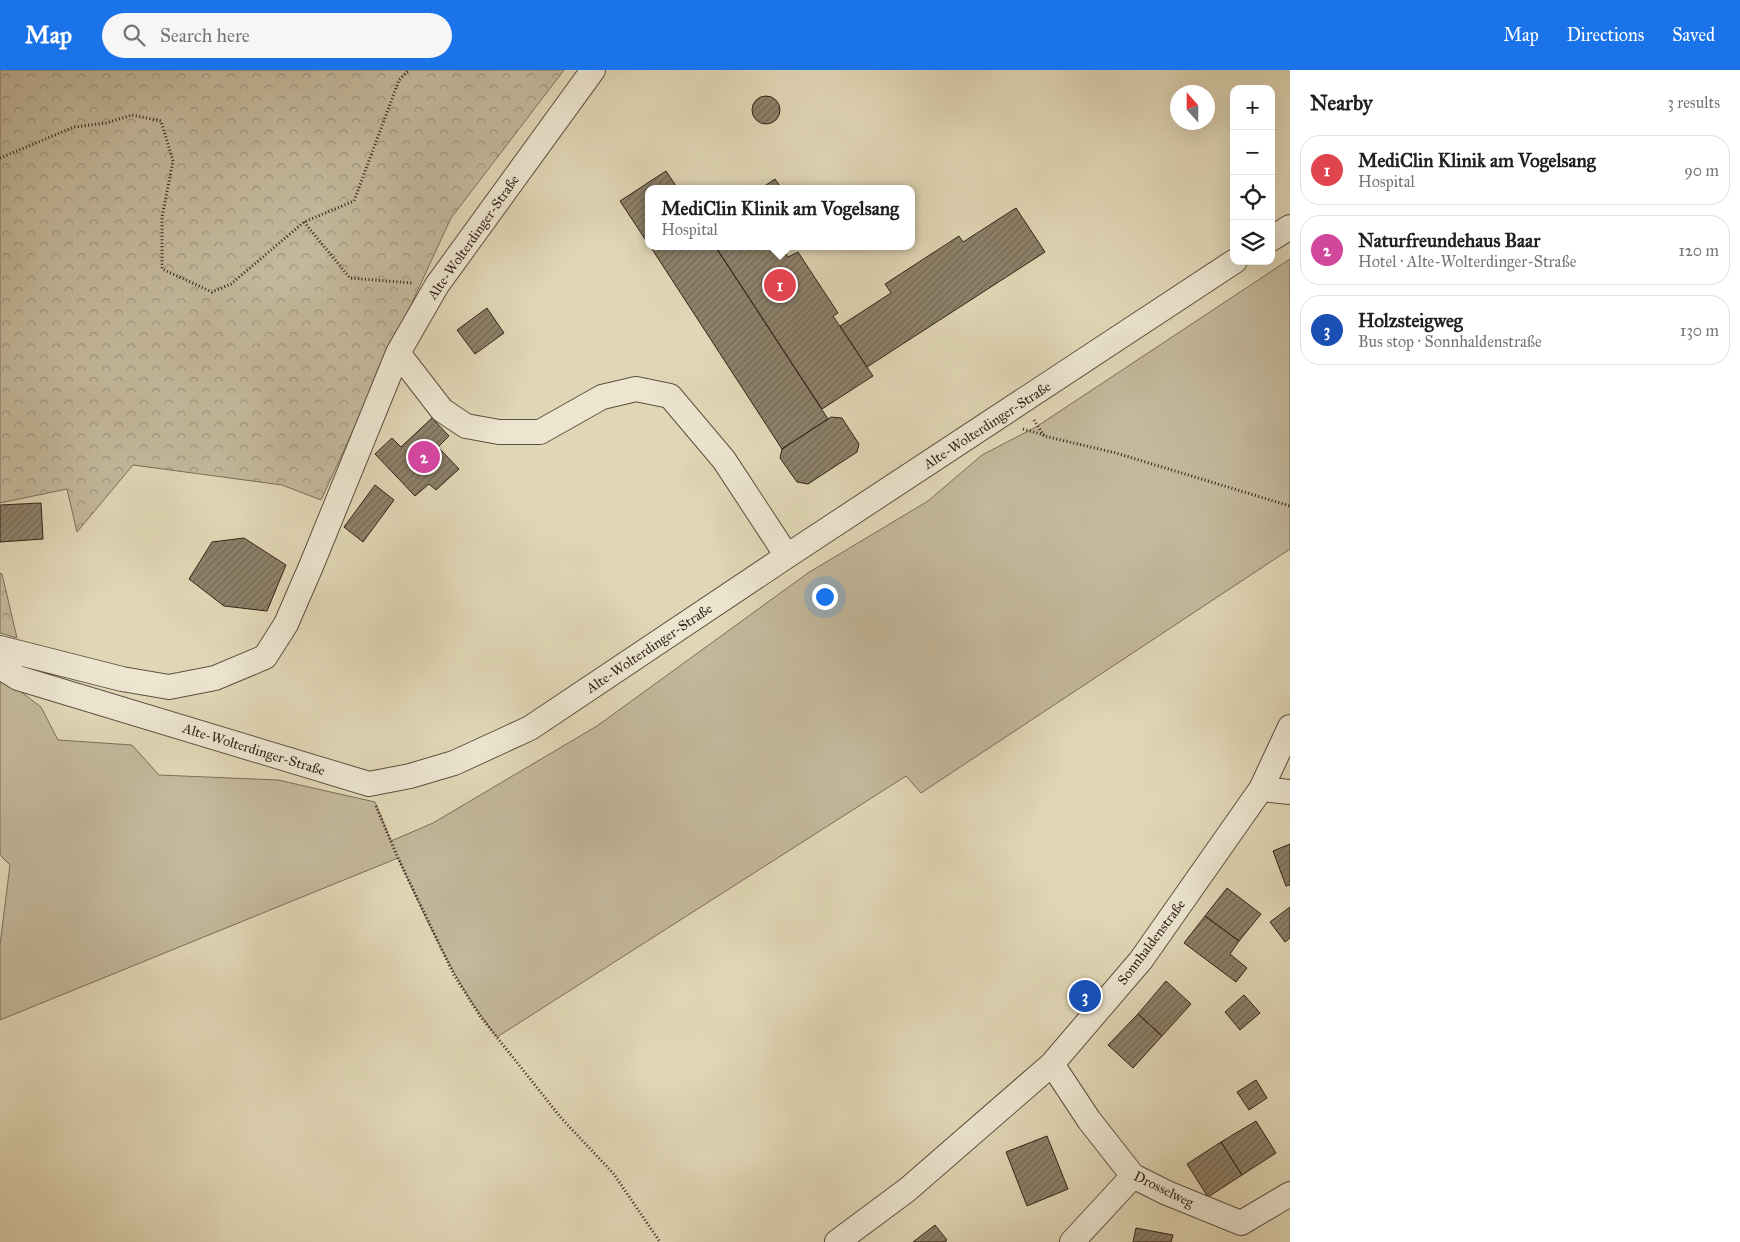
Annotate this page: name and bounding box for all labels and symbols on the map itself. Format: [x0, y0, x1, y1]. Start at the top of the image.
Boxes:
north arrow [1170, 85, 1215, 130]
street label: Alte-Wolterdinger-Straße [423, 172, 523, 304]
pin: 1 [764, 266, 796, 304]
street label: Alte-Wolterdinger-Straße [920, 378, 1054, 473]
pin: 2 [408, 438, 440, 476]
your location [812, 584, 838, 610]
street label: Alte-Wolterdinger-Straße [582, 600, 716, 697]
street label: Alte-Wolterdinger-Straße [180, 719, 327, 779]
street label: Sonnhaldenstraße [1114, 896, 1189, 988]
pin: 3 [1069, 977, 1101, 1015]
street label: Drosselweg [1131, 1168, 1197, 1211]

